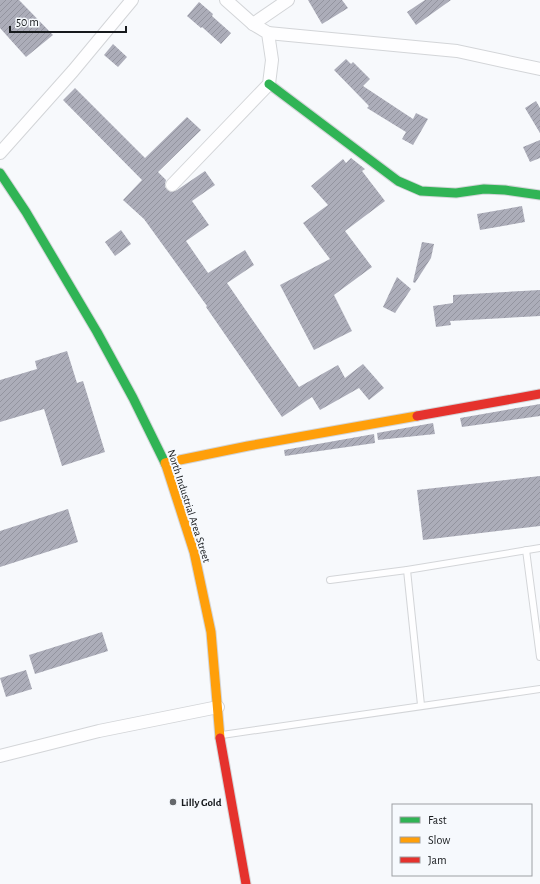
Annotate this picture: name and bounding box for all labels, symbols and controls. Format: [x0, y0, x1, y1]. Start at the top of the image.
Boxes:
scale bar [10, 8, 126, 34]
text: 50 m [16, 16, 39, 28]
street label: North Industrial Area Street [166, 448, 213, 564]
marker: Lilly Gold [168, 797, 178, 807]
place label: Lilly Gold [181, 797, 222, 808]
legend [392, 804, 532, 876]
text: Fast [428, 814, 447, 826]
text: Slow [428, 834, 450, 846]
text: Jam [428, 854, 447, 866]

